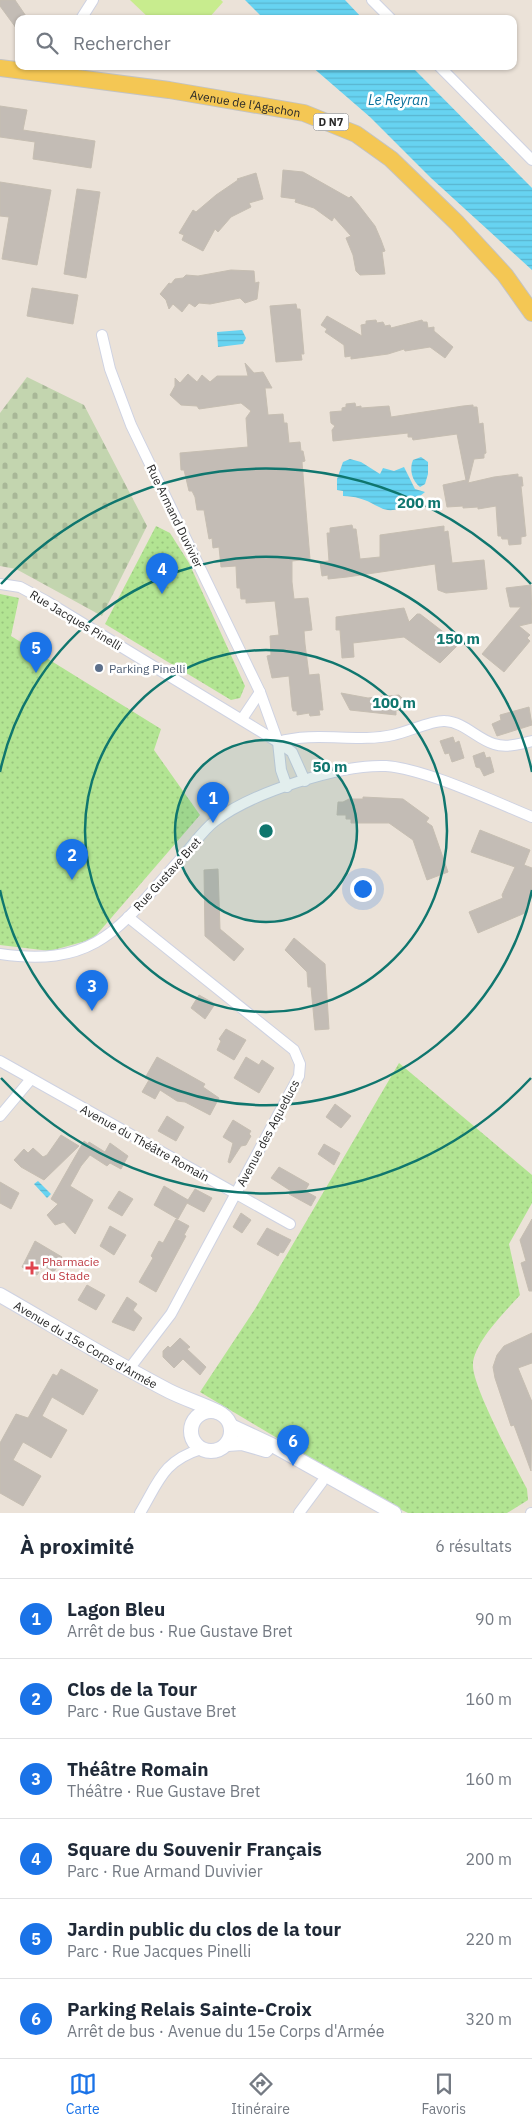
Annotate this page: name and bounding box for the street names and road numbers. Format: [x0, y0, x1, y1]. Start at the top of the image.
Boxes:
street label: Avenue de l'Agachon [189, 86, 302, 120]
road number: D N7 [314, 114, 348, 130]
street label: Rue Armand Duvivier [143, 462, 207, 571]
street label: Rue Jacques Pinelli [27, 587, 125, 653]
street label: Rue Gustave Bret [130, 834, 204, 914]
street label: Avenue des Aqueducs [233, 1077, 303, 1189]
street label: Avenue du Théâtre Romain [78, 1101, 212, 1185]
street label: Avenue du 15e Corps d'Armée [11, 1297, 160, 1391]

